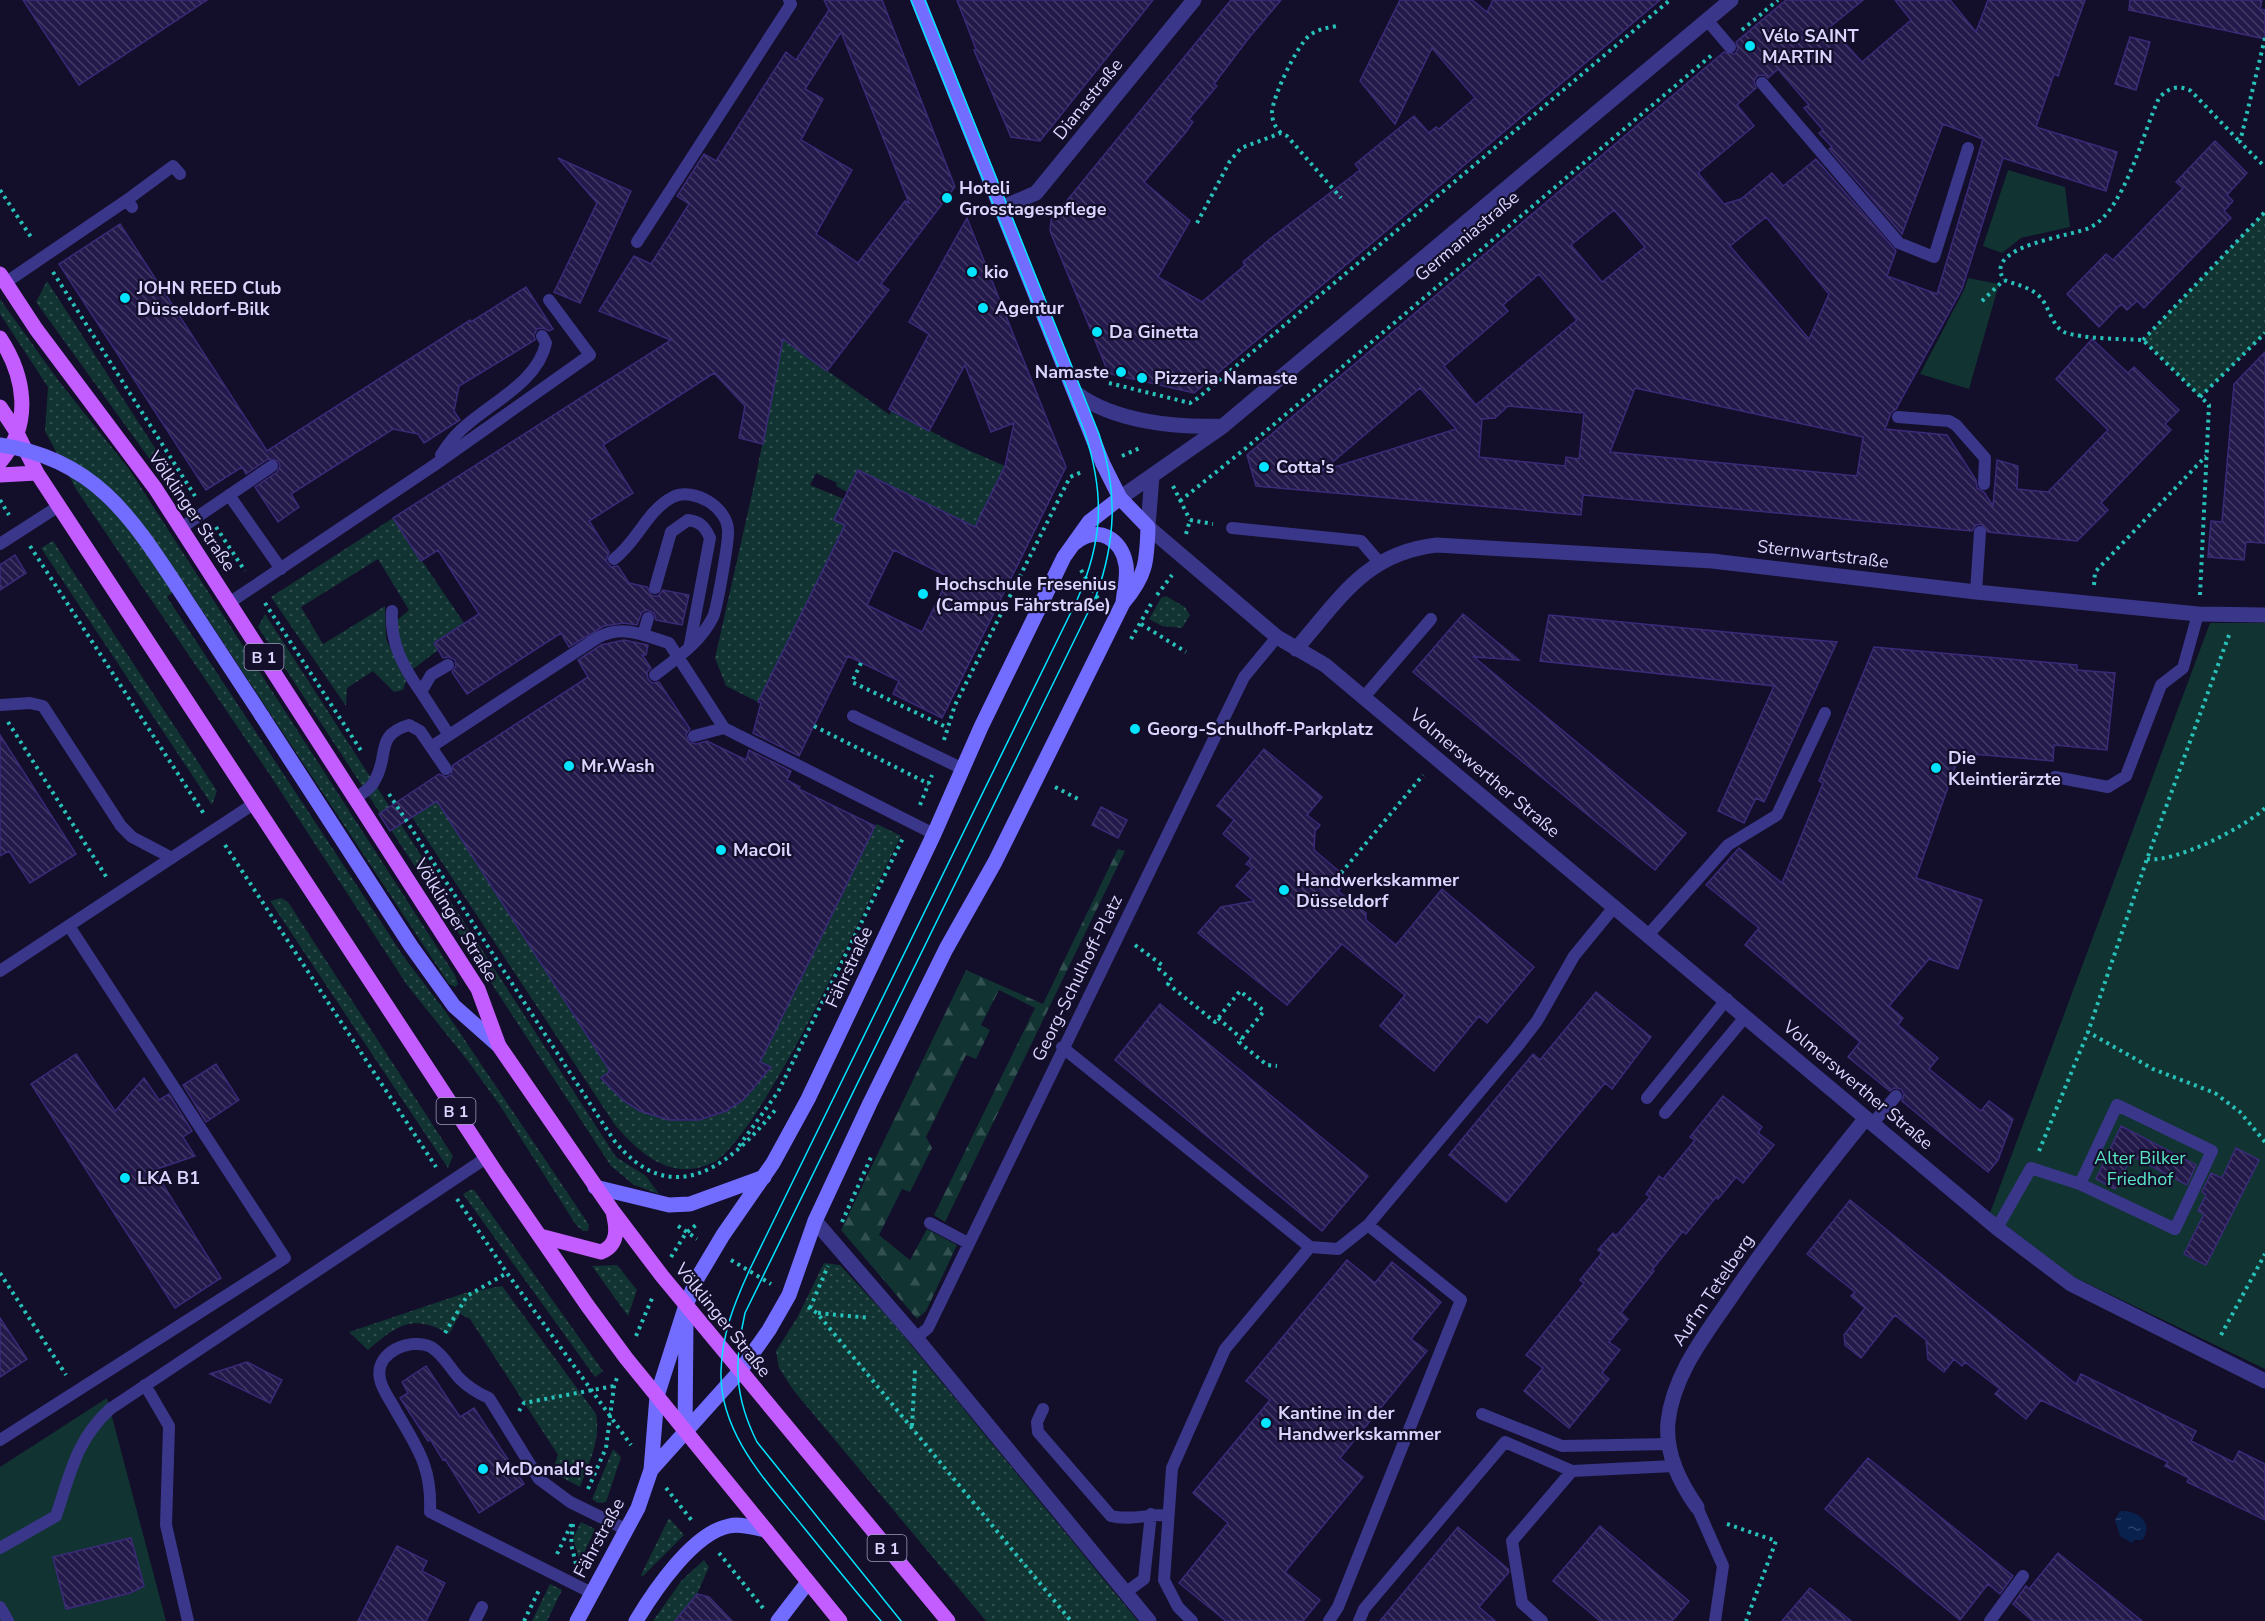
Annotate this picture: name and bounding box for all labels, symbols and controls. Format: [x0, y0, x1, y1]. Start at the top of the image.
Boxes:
place label: Vélo SAINT MARTIN [1761, 24, 1860, 69]
marker: Vélo SAINT MARTIN [1743, 39, 1757, 53]
street label: Dianastraße [1048, 53, 1128, 145]
place label: Hoteli Grosstagespflege [959, 176, 1107, 221]
street label: Germaniastraße [1410, 185, 1524, 287]
marker: Hoteli Grosstagespflege [940, 191, 954, 205]
place label: kio [984, 260, 1009, 284]
marker: kio [965, 265, 979, 279]
place label: JOHN REED Club Düsseldorf-Bilk [136, 276, 282, 321]
marker: JOHN REED Club Düsseldorf-Bilk [118, 291, 132, 305]
place label: Agentur [995, 296, 1064, 320]
marker: Agentur [976, 301, 990, 315]
place label: Da Ginetta [1109, 320, 1199, 344]
marker: Da Ginetta [1090, 325, 1104, 339]
place label: Namaste [1035, 360, 1109, 384]
marker: Namaste [1114, 365, 1128, 379]
place label: Pizzeria Namaste [1154, 366, 1298, 390]
marker: Pizzeria Namaste [1135, 371, 1149, 385]
street label: Völklinger Straße [142, 445, 241, 576]
place label: Cotta's [1276, 455, 1334, 479]
marker: Cotta's [1257, 460, 1271, 474]
street label: Sternwartstraße [1756, 534, 1890, 574]
place label: Hochschule Fresenius (Campus Fährstraße) [935, 572, 1116, 617]
marker: Hochschule Fresenius (Campus Fährstraße) [916, 587, 930, 601]
road number: B 1 [244, 644, 284, 670]
street label: Volmerswerther Straße [1404, 702, 1565, 843]
place label: Georg-Schulhoff-Parkplatz [1147, 717, 1374, 741]
marker: Georg-Schulhoff-Parkplatz [1128, 722, 1142, 736]
place label: Die Kleintierärzte [1948, 746, 2061, 791]
place label: Mr.Wash [581, 754, 655, 778]
marker: Mr.Wash [562, 759, 576, 773]
marker: Die Kleintierärzte [1929, 761, 1943, 775]
place label: MacOil [733, 838, 792, 862]
marker: MacOil [714, 843, 728, 857]
street label: Völklinger Straße [408, 853, 503, 986]
place label: Handwerkskammer Düsseldorf [1296, 868, 1459, 913]
marker: Handwerkskammer Düsseldorf [1277, 883, 1291, 897]
street label: Georg-Schulhoff-Platz [1026, 891, 1128, 1065]
street label: Fährstraße [820, 922, 878, 1012]
street label: Volmerswerther Straße [1777, 1014, 1938, 1155]
road number: B 1 [436, 1098, 476, 1124]
park label: Alter Bilker Friedhof [2094, 1146, 2186, 1191]
place label: LKA B1 [137, 1166, 200, 1190]
marker: LKA B1 [118, 1171, 132, 1185]
street label: Auf'm Tetelberg [1667, 1229, 1759, 1351]
street label: Völklinger Straße [669, 1257, 777, 1382]
place label: Kantine in der Handwerkskammer [1278, 1401, 1441, 1446]
marker: Kantine in der Handwerkskammer [1259, 1416, 1273, 1430]
place label: McDonald's [495, 1457, 593, 1481]
marker: McDonald's [476, 1462, 490, 1476]
street label: Fährstraße [568, 1494, 630, 1582]
road number: B 1 [868, 1535, 906, 1561]

